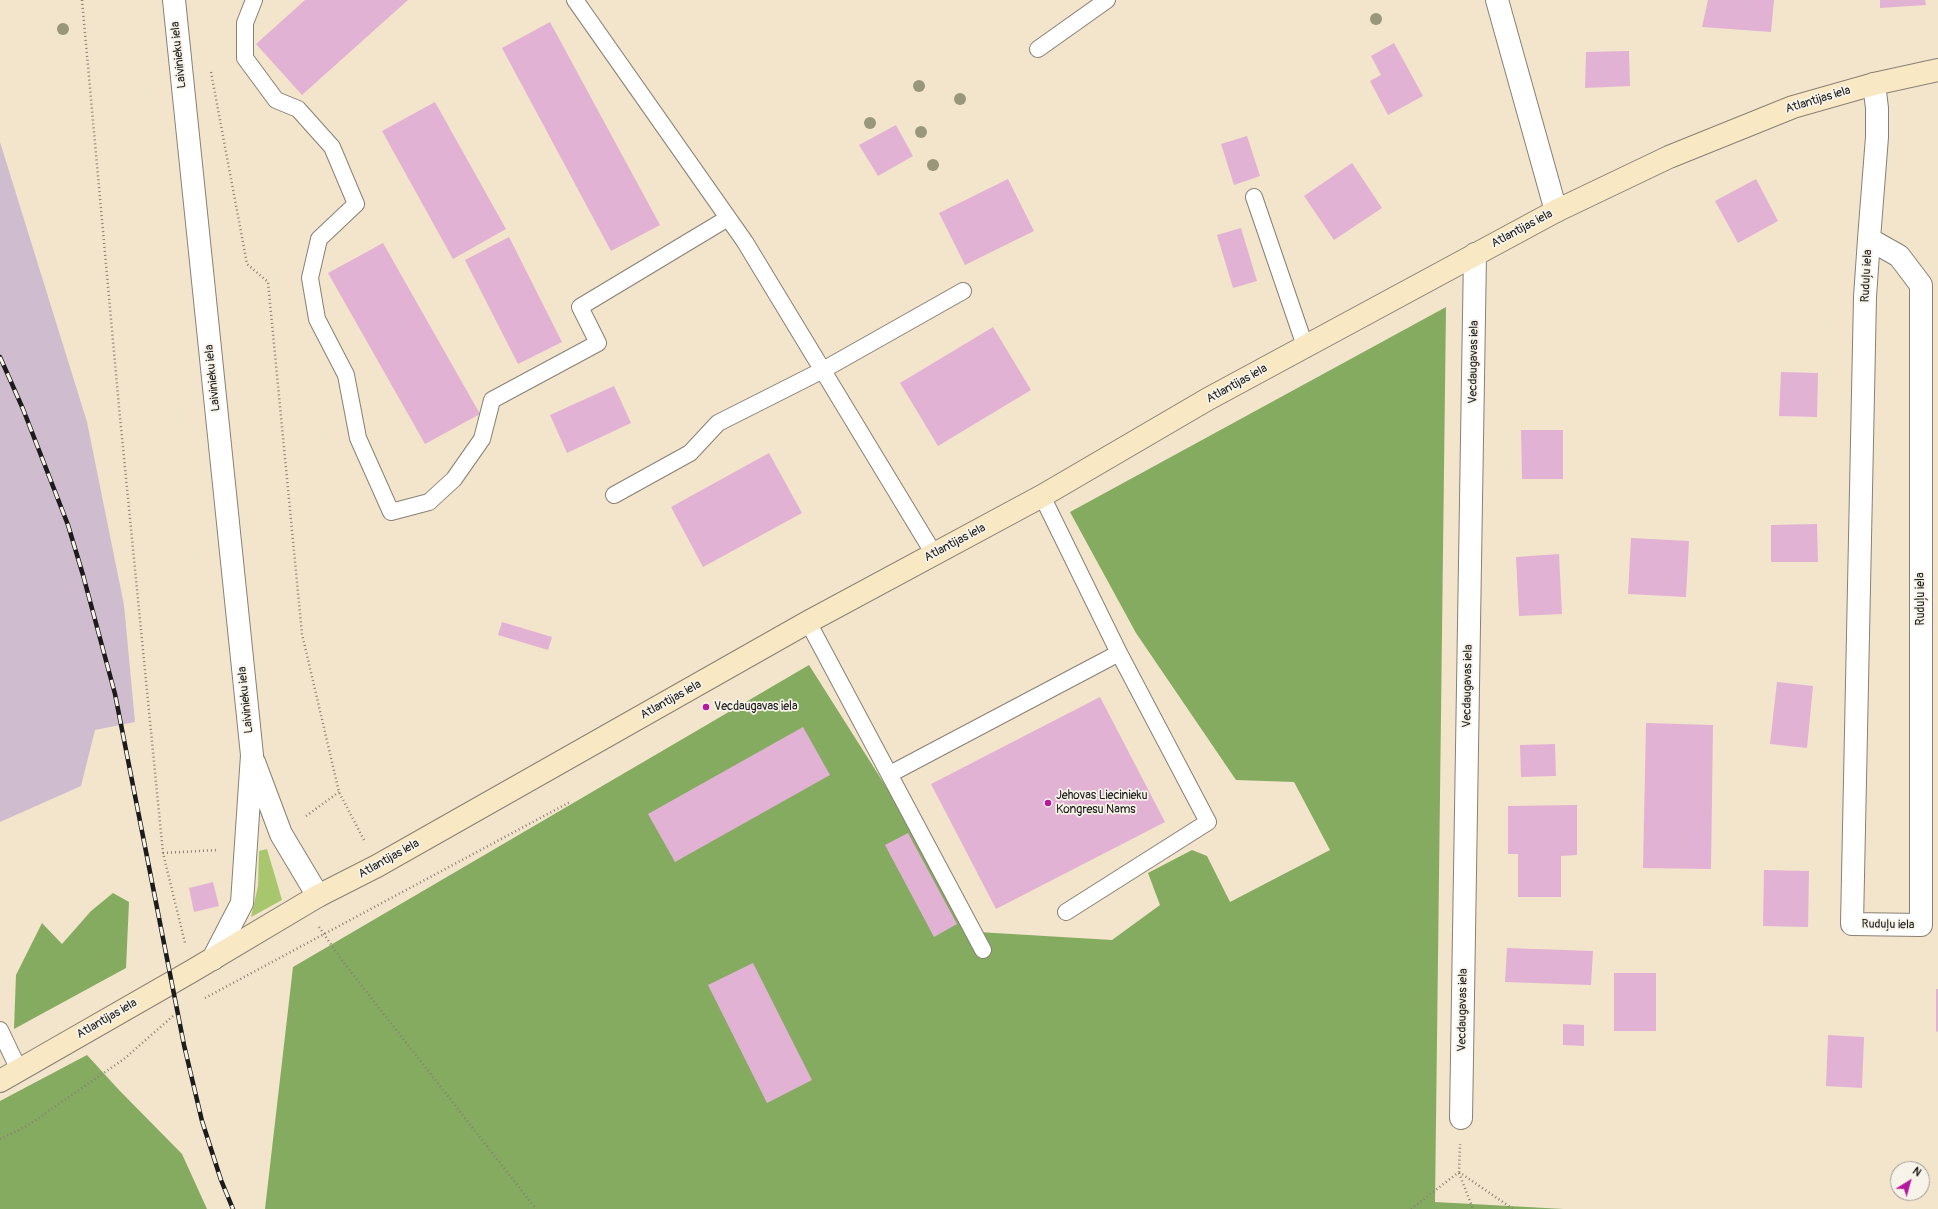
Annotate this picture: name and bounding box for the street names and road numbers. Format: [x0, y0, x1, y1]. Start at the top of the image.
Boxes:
street label: Laivinieku iela [168, 21, 190, 89]
street label: Atlantijas iela [1784, 83, 1852, 117]
street label: Atlantijas iela [1489, 207, 1555, 251]
street label: Ruduļu iela [1858, 249, 1876, 303]
street label: Vecdaugavas iela [1466, 320, 1482, 404]
street label: Laivinieku iela [202, 344, 224, 412]
street label: Atlantijas iela [1204, 361, 1270, 407]
street label: Atlantijas iela [922, 521, 988, 565]
street label: Ruduļu iela [1914, 572, 1928, 626]
street label: Vecdaugavas iela [1460, 644, 1476, 728]
street label: Laivinieku iela [235, 666, 257, 734]
street label: Atlantijas iela [638, 677, 704, 723]
street label: Atlantijas iela [356, 836, 422, 882]
street label: Ruduļu iela [1861, 917, 1915, 933]
street label: Vecdaugavas iela [1455, 968, 1471, 1052]
street label: Atlantijas iela [74, 996, 140, 1042]

